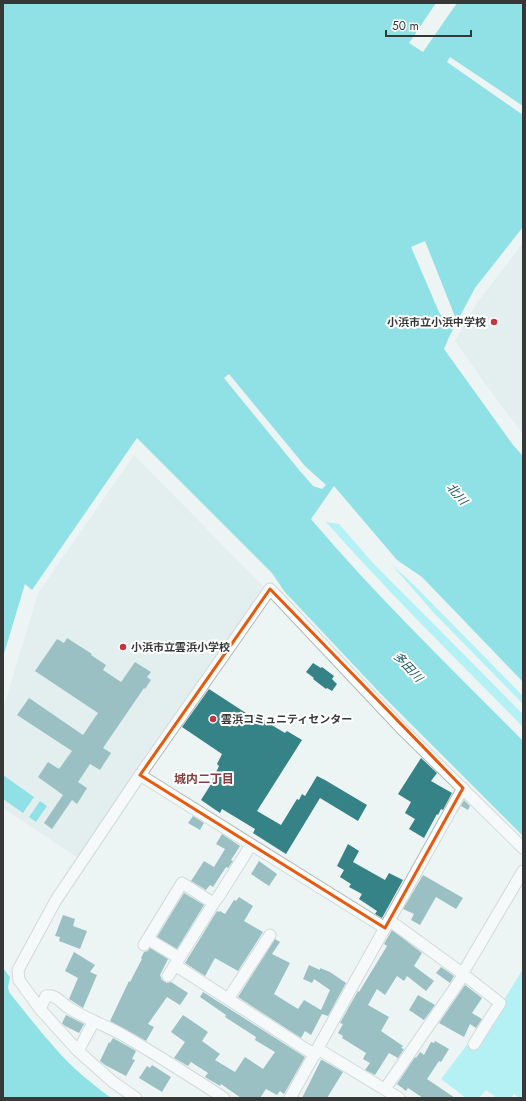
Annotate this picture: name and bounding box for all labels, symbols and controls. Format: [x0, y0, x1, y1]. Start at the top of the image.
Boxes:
scale bar [386, 12, 471, 38]
text: 50 m [392, 17, 419, 35]
place label: 小浜市立小浜中学校 [387, 314, 486, 330]
marker: 小浜市立小浜中学校 [489, 317, 499, 327]
water label: 北川 [442, 479, 473, 510]
place label: 小浜市立雲浜小学校 [131, 639, 230, 655]
marker: 小浜市立雲浜小学校 [118, 642, 128, 652]
water label: 多田川 [389, 648, 428, 688]
place label: 雲浜コミュニティセンター [221, 711, 352, 727]
marker: 雲浜コミュニティセンター [208, 714, 218, 724]
district label: 城内二丁目 [174, 770, 234, 788]

